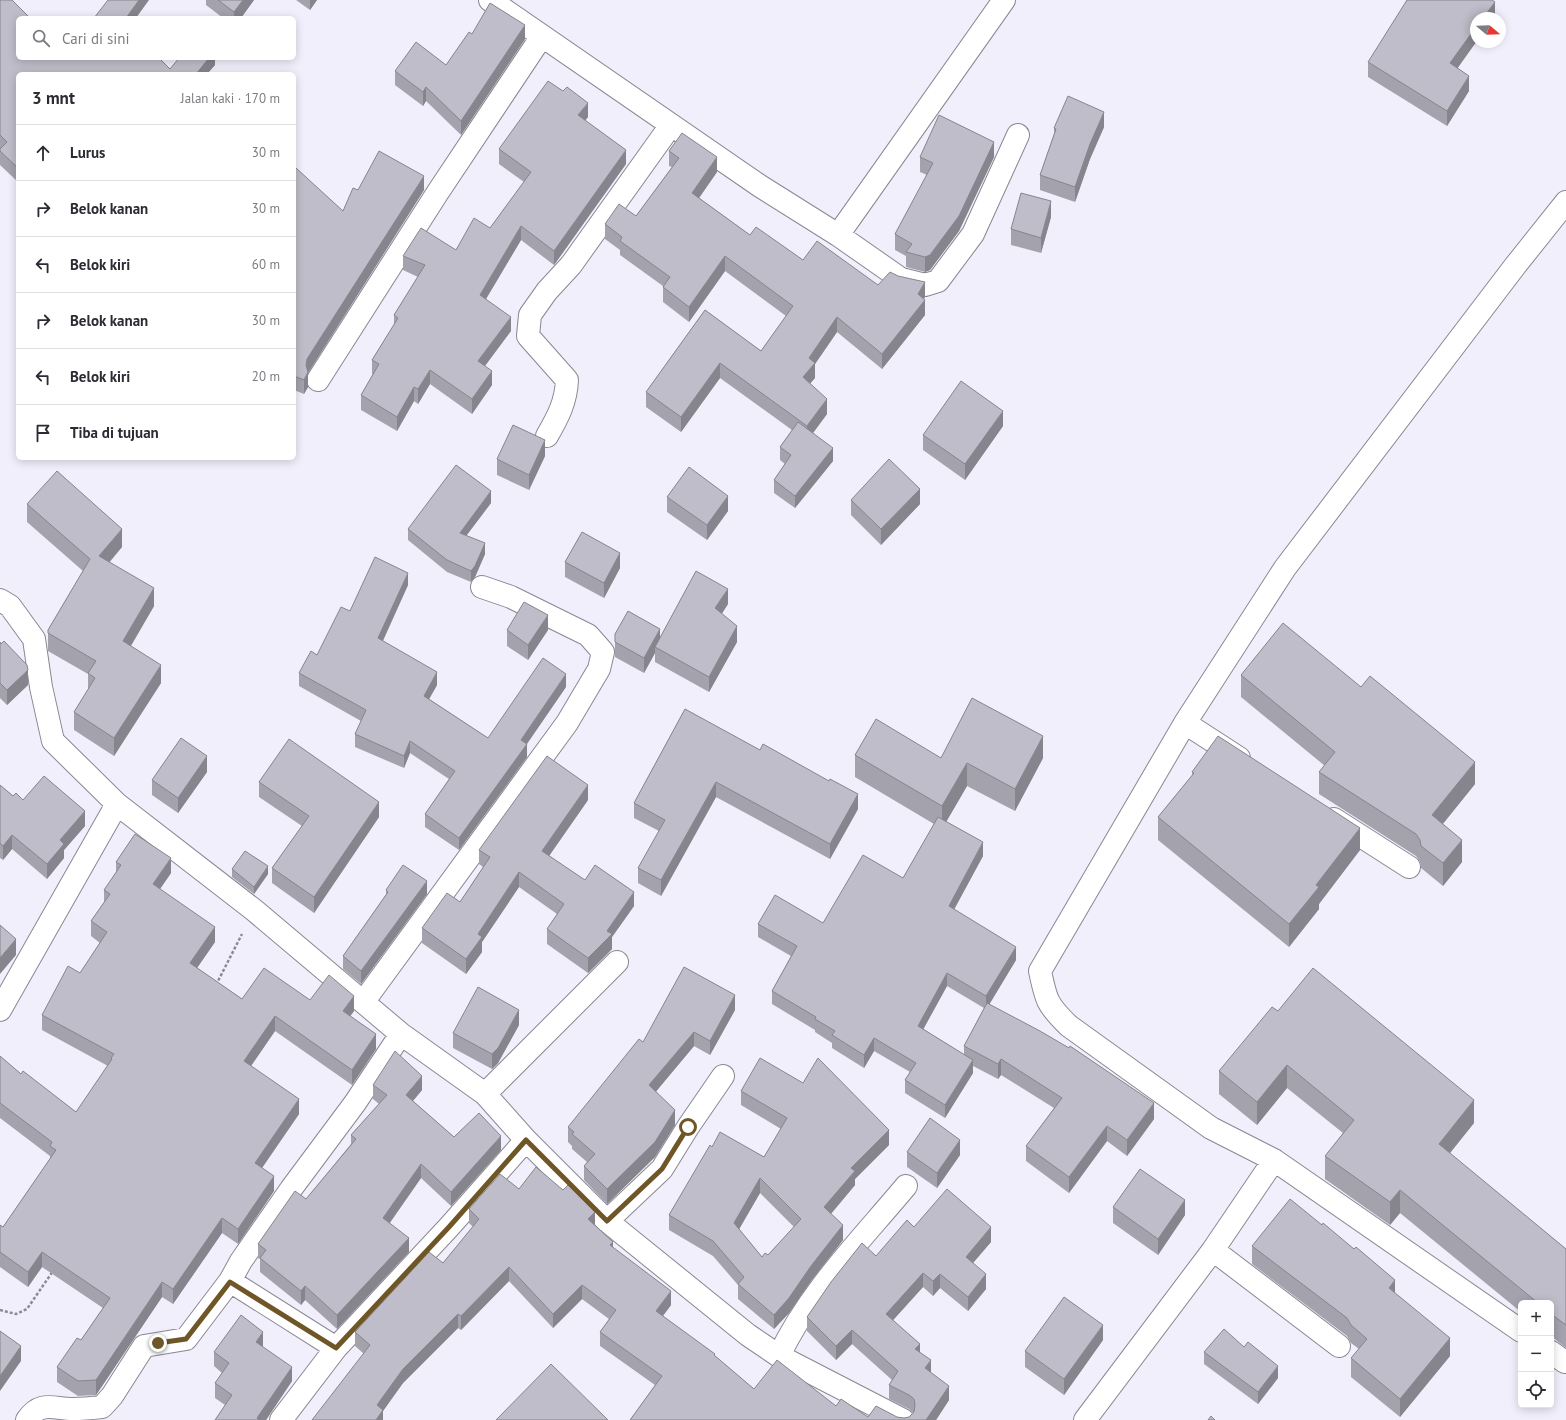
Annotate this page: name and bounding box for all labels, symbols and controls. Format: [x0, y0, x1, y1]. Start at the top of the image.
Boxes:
north arrow [1470, 12, 1506, 48]
search box [16, 16, 296, 60]
icon: search [30, 27, 52, 49]
text: Cari di sini [62, 29, 130, 48]
text: 3 mnt [32, 87, 75, 109]
text: Jalan kaki · 170 m [181, 90, 280, 107]
icon: ahead [32, 142, 54, 164]
text: Lurus [70, 143, 105, 162]
text: 30 m [252, 144, 280, 161]
icon: right [32, 198, 54, 220]
text: Belok kanan [70, 199, 148, 218]
text: 30 m [252, 200, 280, 217]
icon: left [32, 254, 54, 276]
text: Belok kiri [70, 255, 130, 274]
text: 60 m [252, 256, 280, 273]
icon: right [32, 310, 54, 332]
text: Belok kanan [70, 311, 148, 330]
text: 30 m [252, 312, 280, 329]
icon: left [32, 366, 54, 388]
text: Belok kiri [70, 367, 130, 386]
text: 20 m [252, 368, 280, 385]
icon: arrive [32, 422, 54, 444]
text: Tiba di tujuan [70, 423, 159, 442]
route start [679, 1118, 697, 1136]
map controls [1518, 1300, 1554, 1408]
button: + [1518, 1300, 1554, 1336]
route end [149, 1334, 167, 1352]
button: − [1518, 1336, 1554, 1372]
button: locate [1518, 1372, 1554, 1408]

